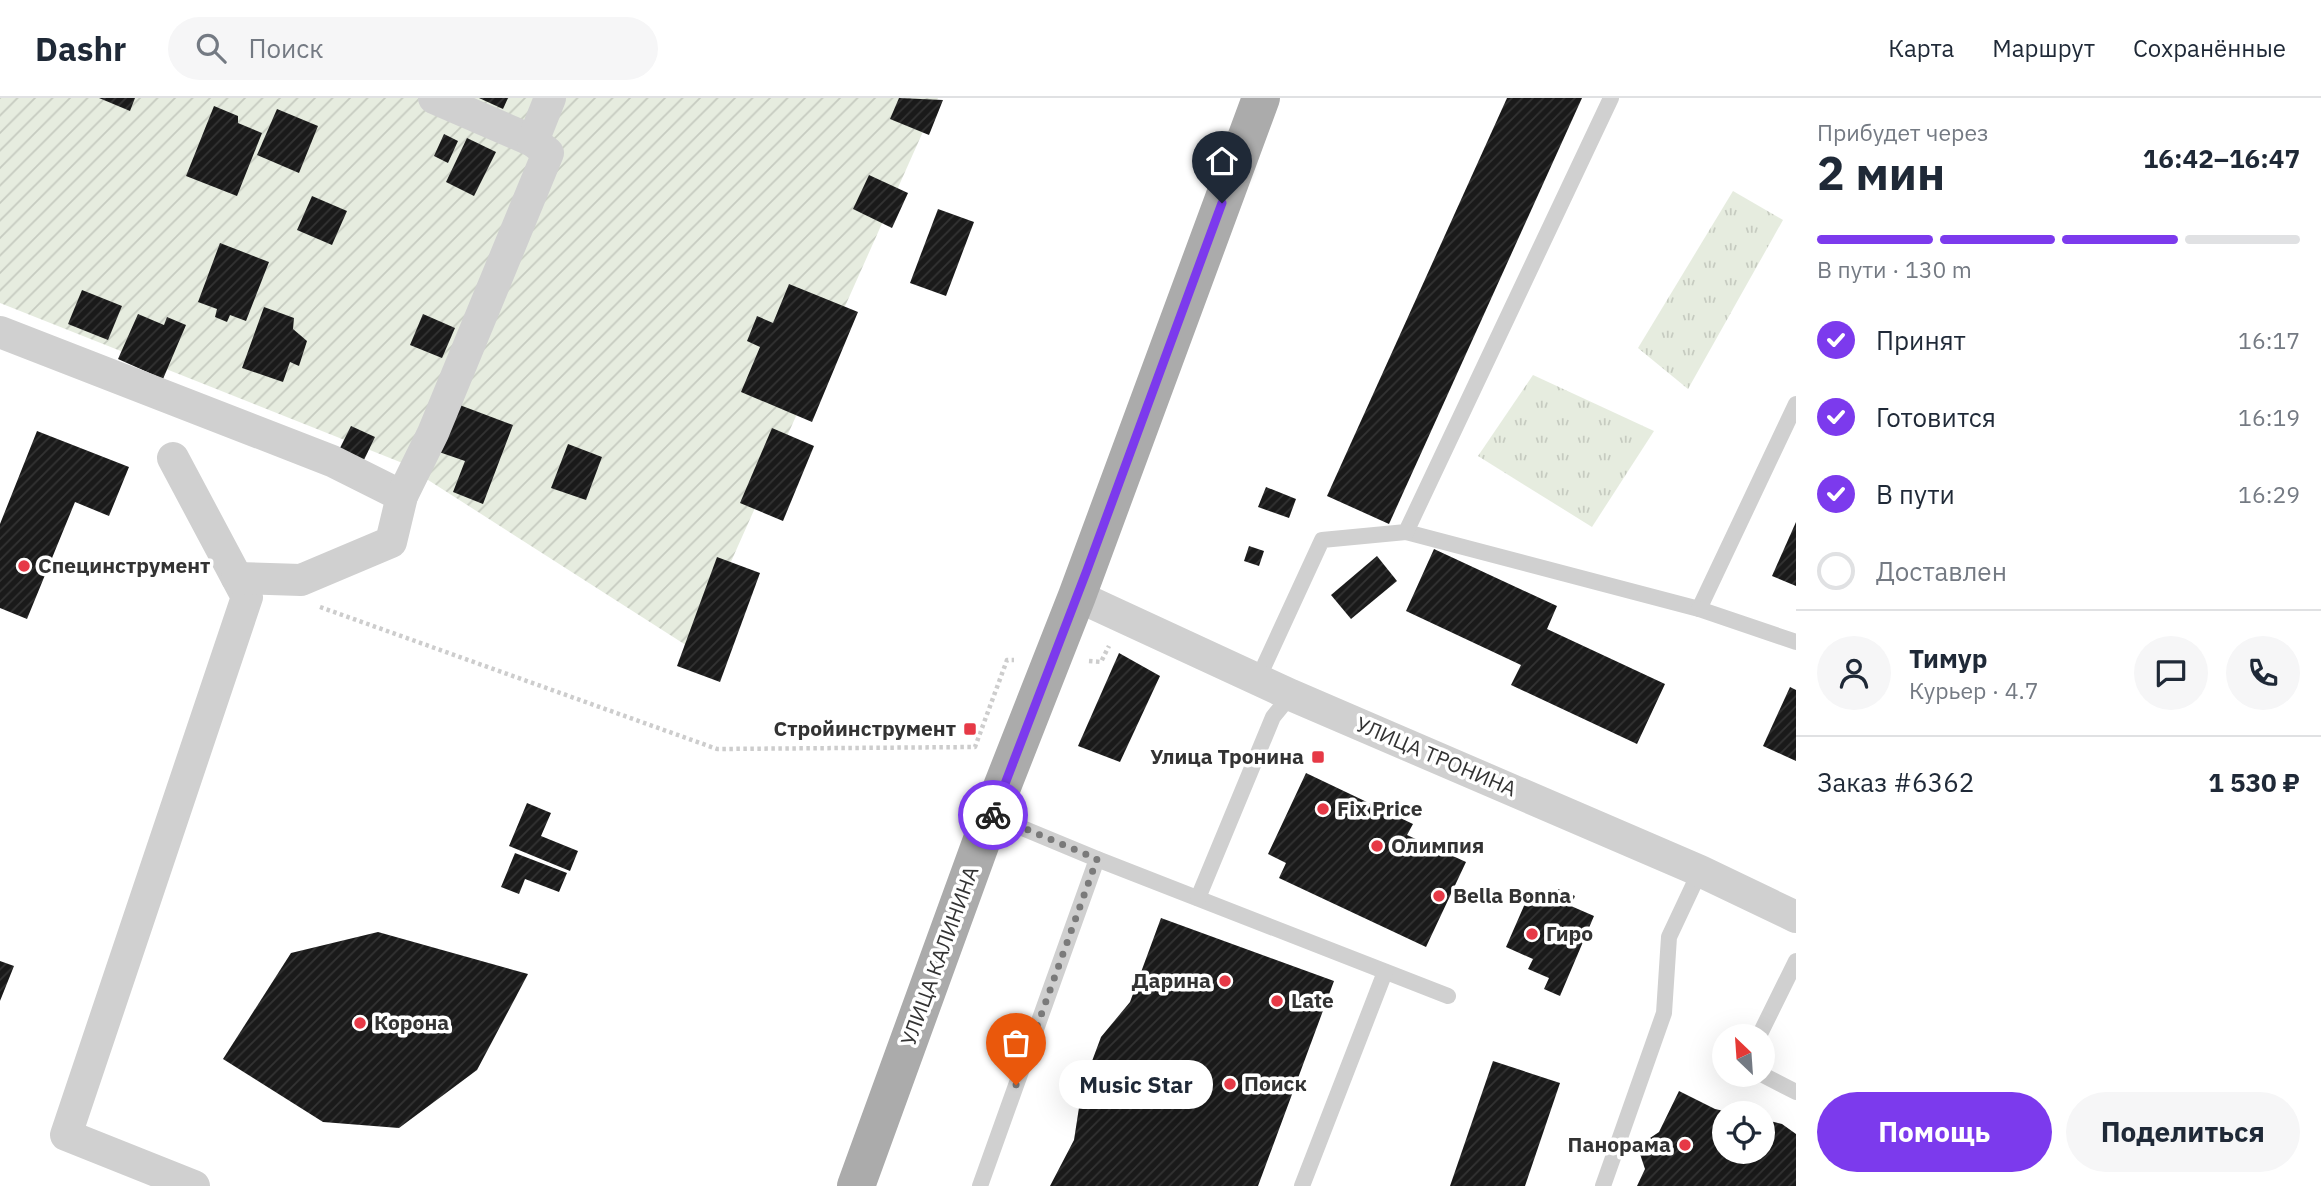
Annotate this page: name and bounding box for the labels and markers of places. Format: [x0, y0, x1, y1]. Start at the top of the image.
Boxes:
pin [1192, 131, 1252, 203]
place label: Специнструмент [38, 551, 210, 579]
marker: Специнструмент [16, 558, 32, 574]
place label: Стройинструмент [773, 714, 956, 742]
marker: Стройинструмент [962, 721, 978, 737]
place label: Улица Тронина [1150, 742, 1304, 770]
marker: Улица Тронина [1310, 749, 1326, 765]
place label: Fix Price [1337, 794, 1423, 822]
marker: Fix Price [1315, 801, 1331, 817]
place label: Олимпия [1391, 831, 1484, 859]
marker: Олимпия [1369, 838, 1385, 854]
place label: Bella Bonna [1453, 881, 1571, 909]
marker: Bella Bonna [1431, 888, 1447, 904]
place label: Гиро [1546, 919, 1593, 947]
marker: Гиро [1524, 926, 1540, 942]
place label: Дарина [1132, 966, 1211, 994]
marker: Дарина [1217, 973, 1233, 989]
place label: Late [1291, 986, 1334, 1014]
marker: Late [1269, 993, 1285, 1009]
place label: Корона [374, 1008, 449, 1036]
pin [986, 1013, 1046, 1085]
marker: Корона [352, 1015, 368, 1031]
callout: Music Star [1058, 1060, 1212, 1110]
place label: Поиск [1244, 1069, 1307, 1097]
marker: Поиск [1222, 1076, 1238, 1092]
place label: Панорама [1568, 1130, 1671, 1158]
marker: Панорама [1677, 1137, 1693, 1153]

